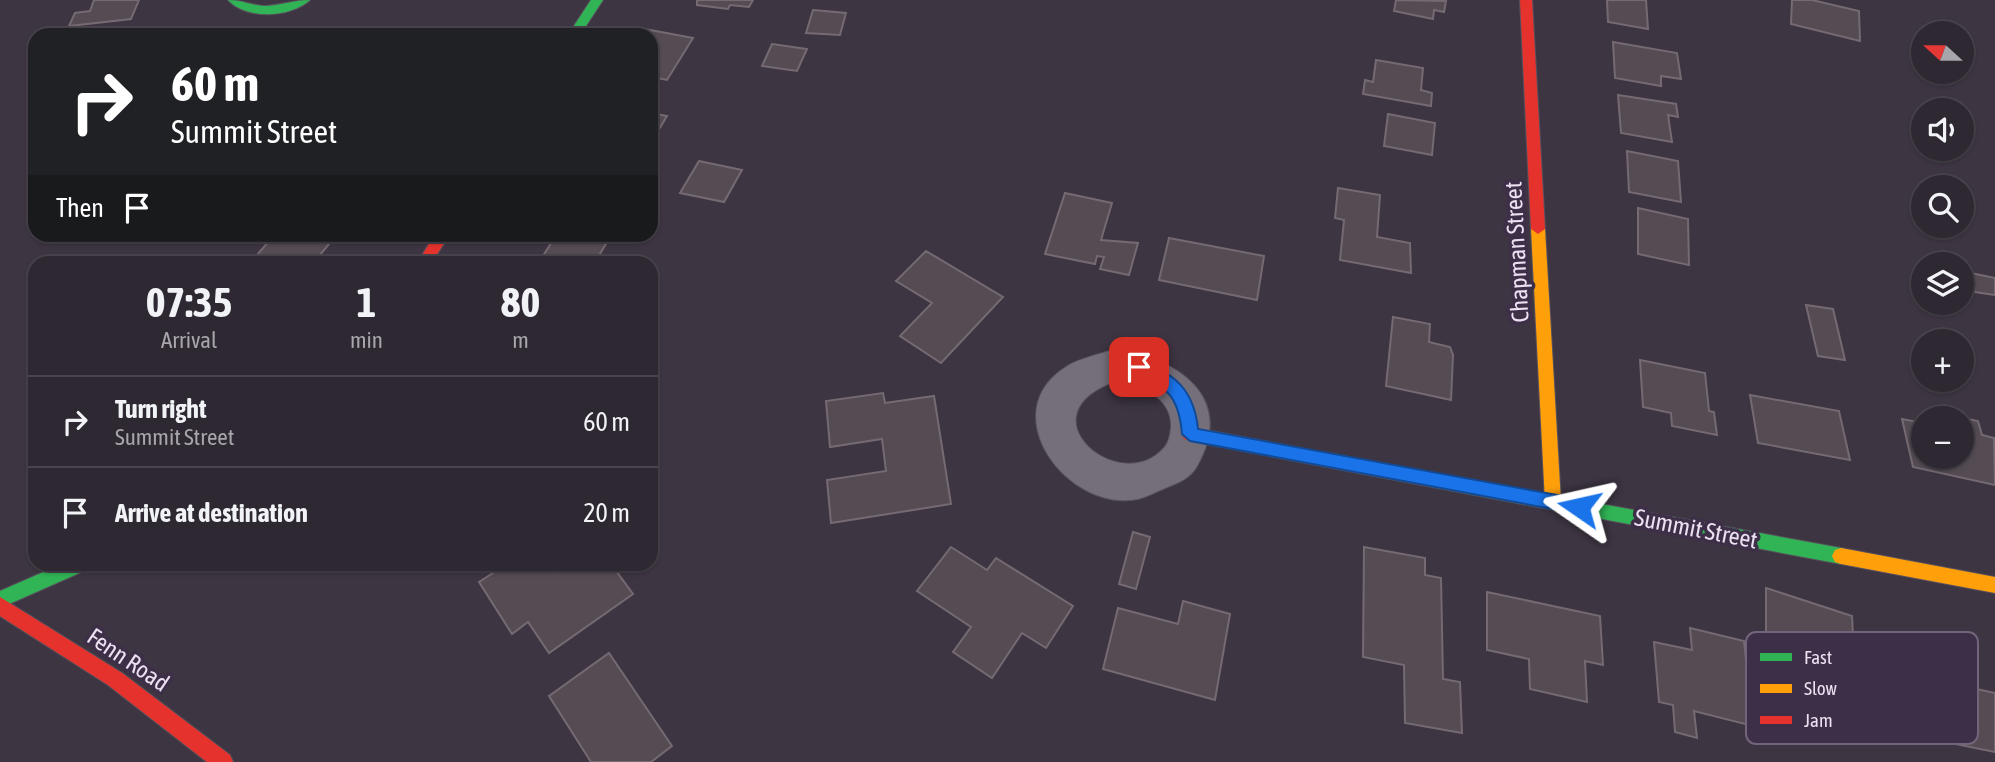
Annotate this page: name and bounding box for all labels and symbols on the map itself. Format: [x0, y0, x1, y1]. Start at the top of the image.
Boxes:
north arrow [1911, 21, 1974, 84]
street label: Chapman Street [1499, 181, 1534, 323]
pin [1109, 337, 1169, 397]
position arrow [1542, 470, 1616, 544]
street label: Summit Street [1632, 503, 1760, 554]
street label: Fenn Road [82, 623, 174, 697]
legend [1746, 632, 1978, 744]
text: Fast [1804, 646, 1832, 668]
text: Slow [1804, 677, 1838, 699]
text: Jam [1804, 709, 1833, 731]

